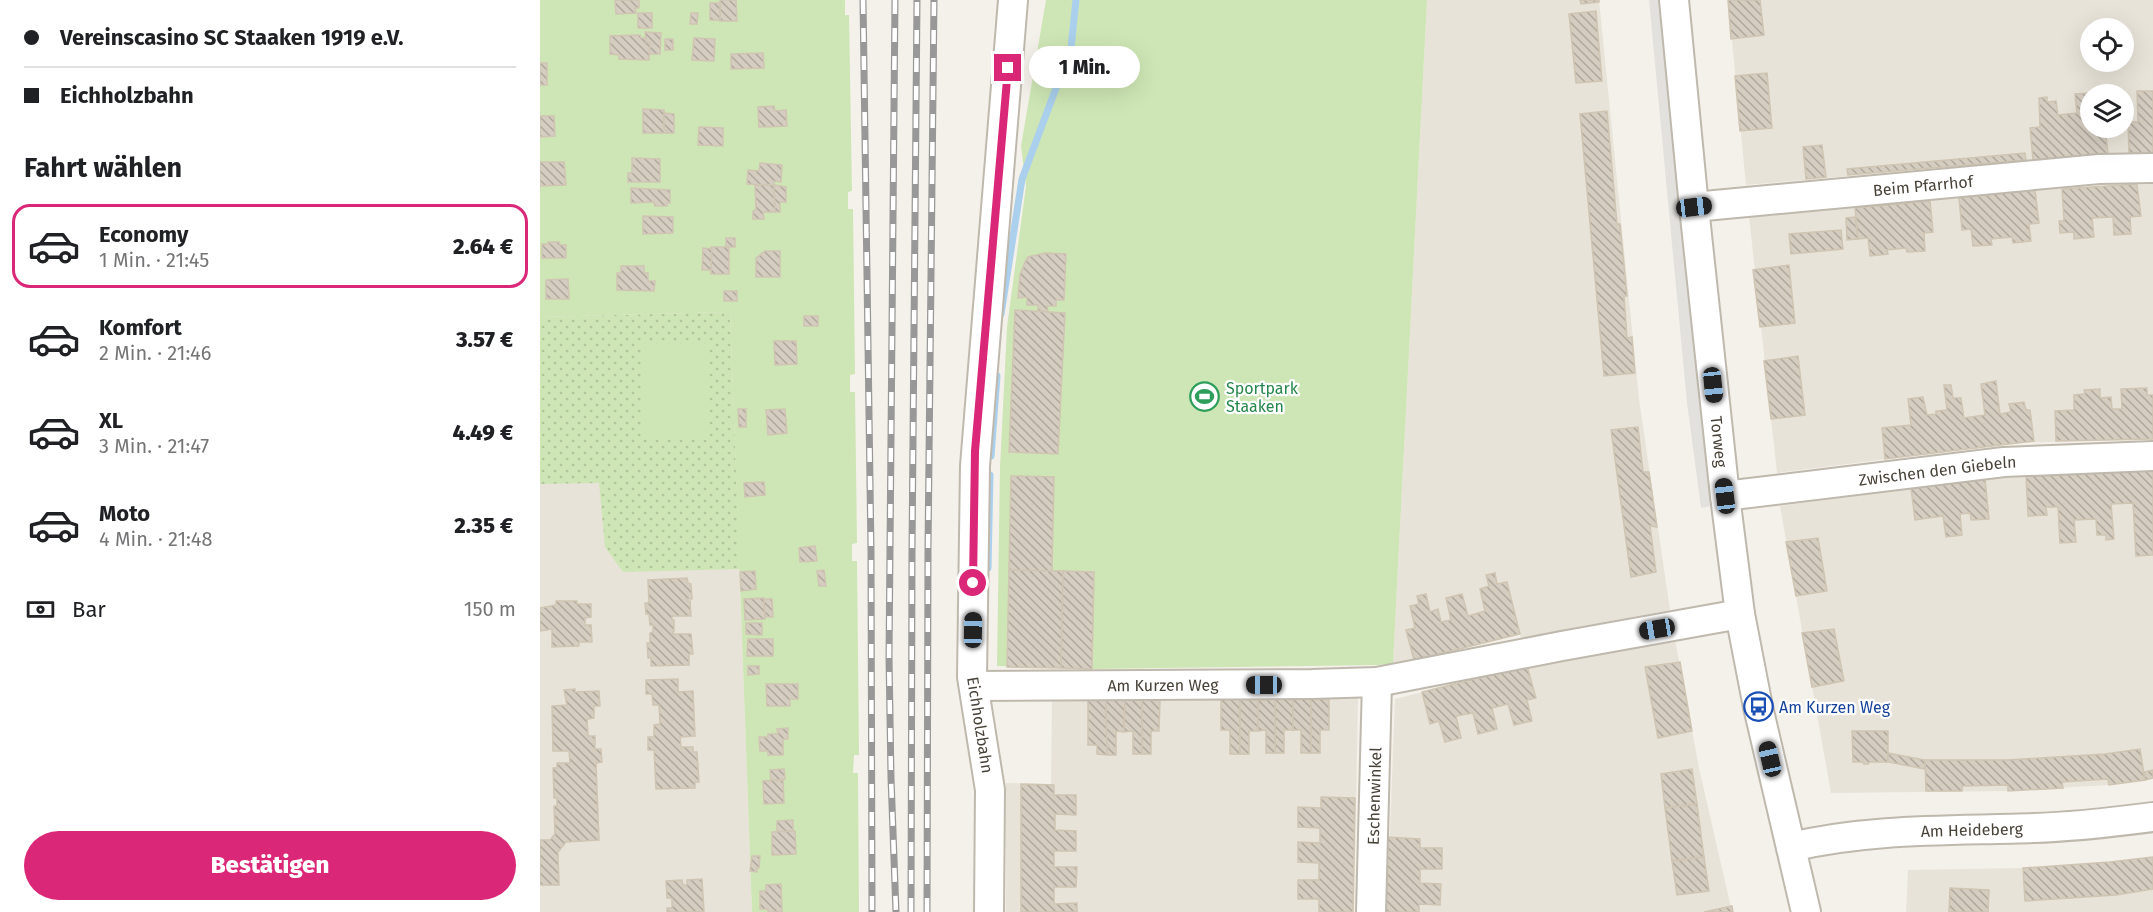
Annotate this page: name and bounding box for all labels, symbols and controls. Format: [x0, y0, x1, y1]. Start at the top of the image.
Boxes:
map controls [2080, 18, 2134, 138]
button: locate [2080, 18, 2134, 72]
text: Vereinscasino SC Staaken 1919 e.V. [60, 24, 404, 51]
callout: 1 Min. [1029, 47, 1140, 89]
route end [994, 54, 1021, 81]
text: 1 Min. [1059, 55, 1110, 79]
text: Eichholzbahn [60, 82, 194, 109]
button: layers [2080, 84, 2134, 138]
text: Fahrt wählen [24, 152, 182, 184]
street label: Beim Pfarrhof [1872, 171, 1975, 200]
car [1675, 196, 1713, 218]
icon: car [27, 219, 81, 273]
text: Economy [99, 221, 188, 248]
text: 2.64 € [453, 233, 513, 260]
text: 1 Min. · 21:45 [99, 248, 209, 272]
icon: car [27, 312, 81, 366]
text: Komfort [99, 314, 182, 341]
text: 3.57 € [456, 326, 513, 353]
text: 2 Min. · 21:46 [99, 341, 211, 365]
car [1702, 366, 1724, 404]
place label: Sportpark Staaken [1226, 379, 1299, 416]
sports icon: Sportpark Staaken [1189, 381, 1221, 413]
icon: car [27, 405, 81, 459]
text: XL [99, 407, 123, 434]
street label: Torweg [1707, 415, 1731, 469]
text: 4.49 € [453, 419, 513, 446]
text: 3 Min. · 21:47 [99, 434, 209, 458]
street label: Zwischen den Giebeln [1857, 452, 2017, 489]
car [1714, 477, 1736, 515]
icon: car [27, 498, 81, 552]
text: Moto [99, 500, 150, 527]
text: 2.35 € [454, 512, 513, 539]
text: 4 Min. · 21:48 [99, 527, 212, 551]
route start [959, 569, 986, 596]
icon: cash [24, 593, 57, 626]
text: Bar [72, 596, 106, 623]
text: 150 m [464, 597, 516, 621]
car [964, 612, 982, 648]
car [1638, 617, 1676, 641]
street label: Eichholzbahn [963, 675, 997, 775]
street label: Am Kurzen Weg [1107, 675, 1219, 695]
car [1246, 676, 1282, 694]
bus stop icon: Am Kurzen Weg [1742, 691, 1774, 723]
place label: Am Kurzen Weg [1779, 698, 1891, 717]
car [1757, 739, 1783, 779]
street label: Eschenwinkel [1363, 746, 1385, 845]
street label: Am Heideberg [1920, 819, 2024, 841]
button: Bestätigen [24, 831, 516, 900]

